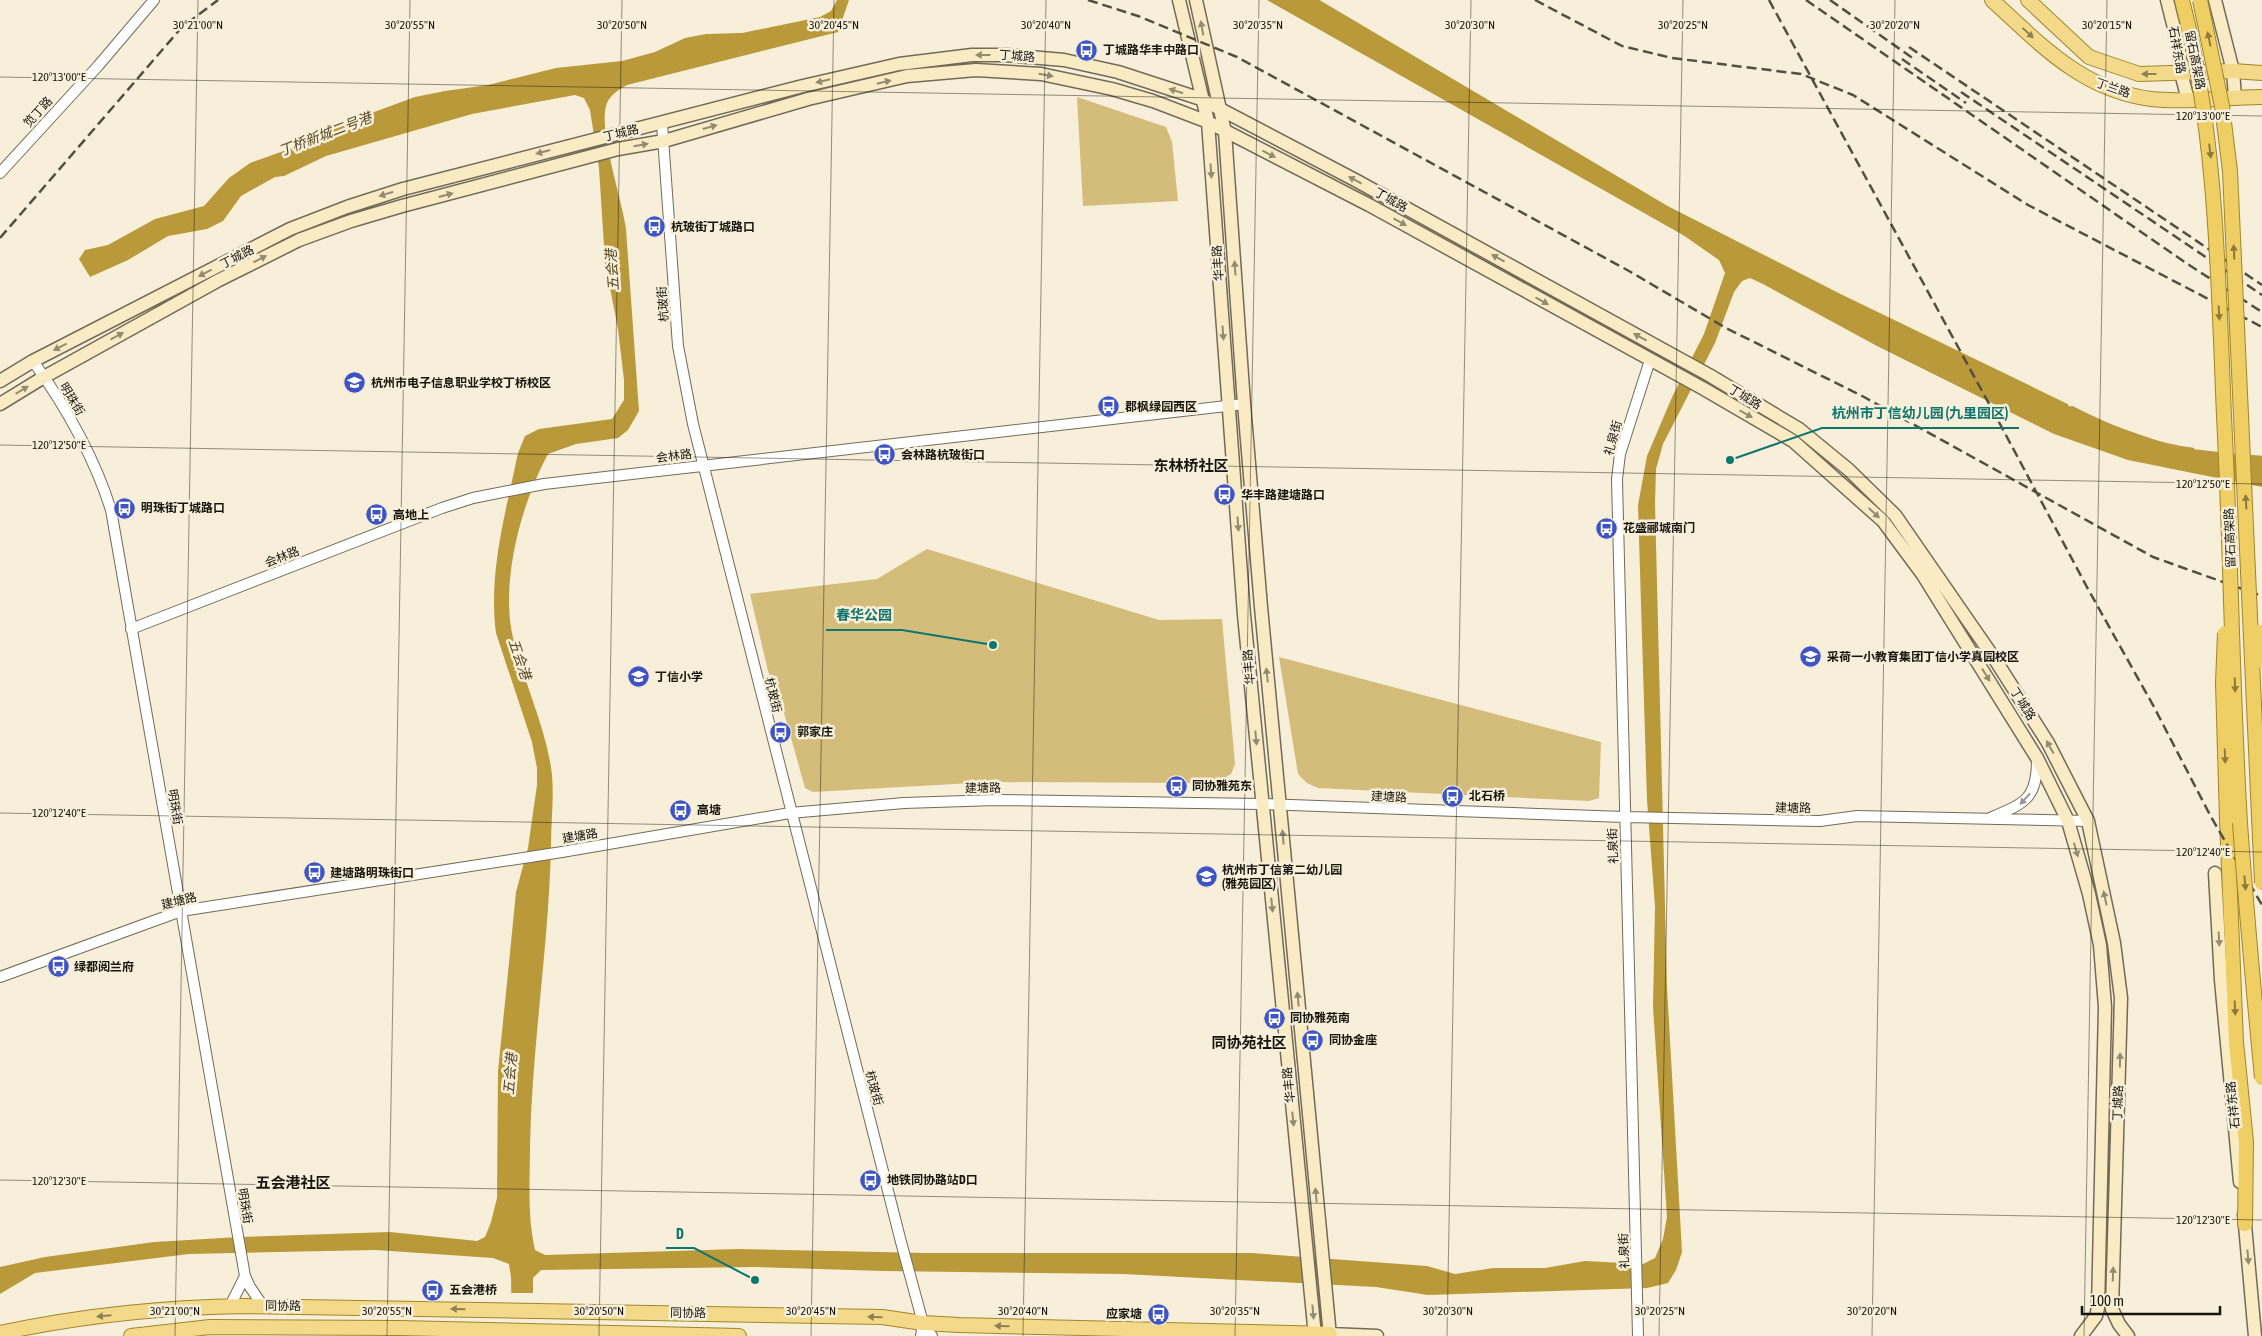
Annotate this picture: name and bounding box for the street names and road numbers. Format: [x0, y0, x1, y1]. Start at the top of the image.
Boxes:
street label: 石祥东路 [2166, 25, 2188, 75]
street label: 留石高架路 [2182, 29, 2208, 91]
street label: 丁城路 [999, 48, 1035, 64]
street label: 丁兰路 [2094, 76, 2132, 100]
street label: 笕丁路 [21, 94, 55, 130]
street label: 丁城路 [602, 122, 640, 144]
street label: 丁城路 [1372, 185, 1410, 215]
street label: 丁城路 [218, 243, 256, 271]
street label: 华丰路 [1210, 245, 1226, 281]
street label: 杭玻街 [655, 286, 671, 322]
street label: 明珠街 [57, 380, 87, 418]
street label: 丁城路 [1726, 382, 1764, 412]
street label: 礼泉街 [1602, 419, 1624, 457]
street label: 会林路 [655, 447, 693, 465]
street label: 留石高架路 [2222, 508, 2238, 568]
street label: 会林路 [263, 544, 301, 570]
street label: 华丰路 [1240, 648, 1258, 686]
street label: 杭玻街 [762, 676, 784, 714]
street label: 丁城路 [2008, 685, 2038, 723]
street label: 建塘路 [965, 781, 1001, 795]
street label: 明珠街 [165, 788, 185, 826]
street label: 建塘路 [1371, 789, 1407, 805]
street label: 建塘路 [1775, 801, 1811, 815]
street label: 建塘路 [561, 826, 599, 846]
street label: 礼泉街 [1605, 828, 1621, 864]
street label: 建塘路 [160, 890, 198, 912]
street label: 华丰路 [1280, 1066, 1298, 1104]
street label: 杭玻街 [863, 1069, 885, 1107]
street label: 石祥东路 [2224, 1080, 2242, 1130]
street label: 丁城路 [2110, 1085, 2126, 1121]
street label: 明珠街 [235, 1187, 255, 1225]
street label: 礼泉街 [1616, 1233, 1632, 1269]
street label: 同协路 [265, 1299, 301, 1313]
street label: 同协路 [670, 1306, 706, 1320]

